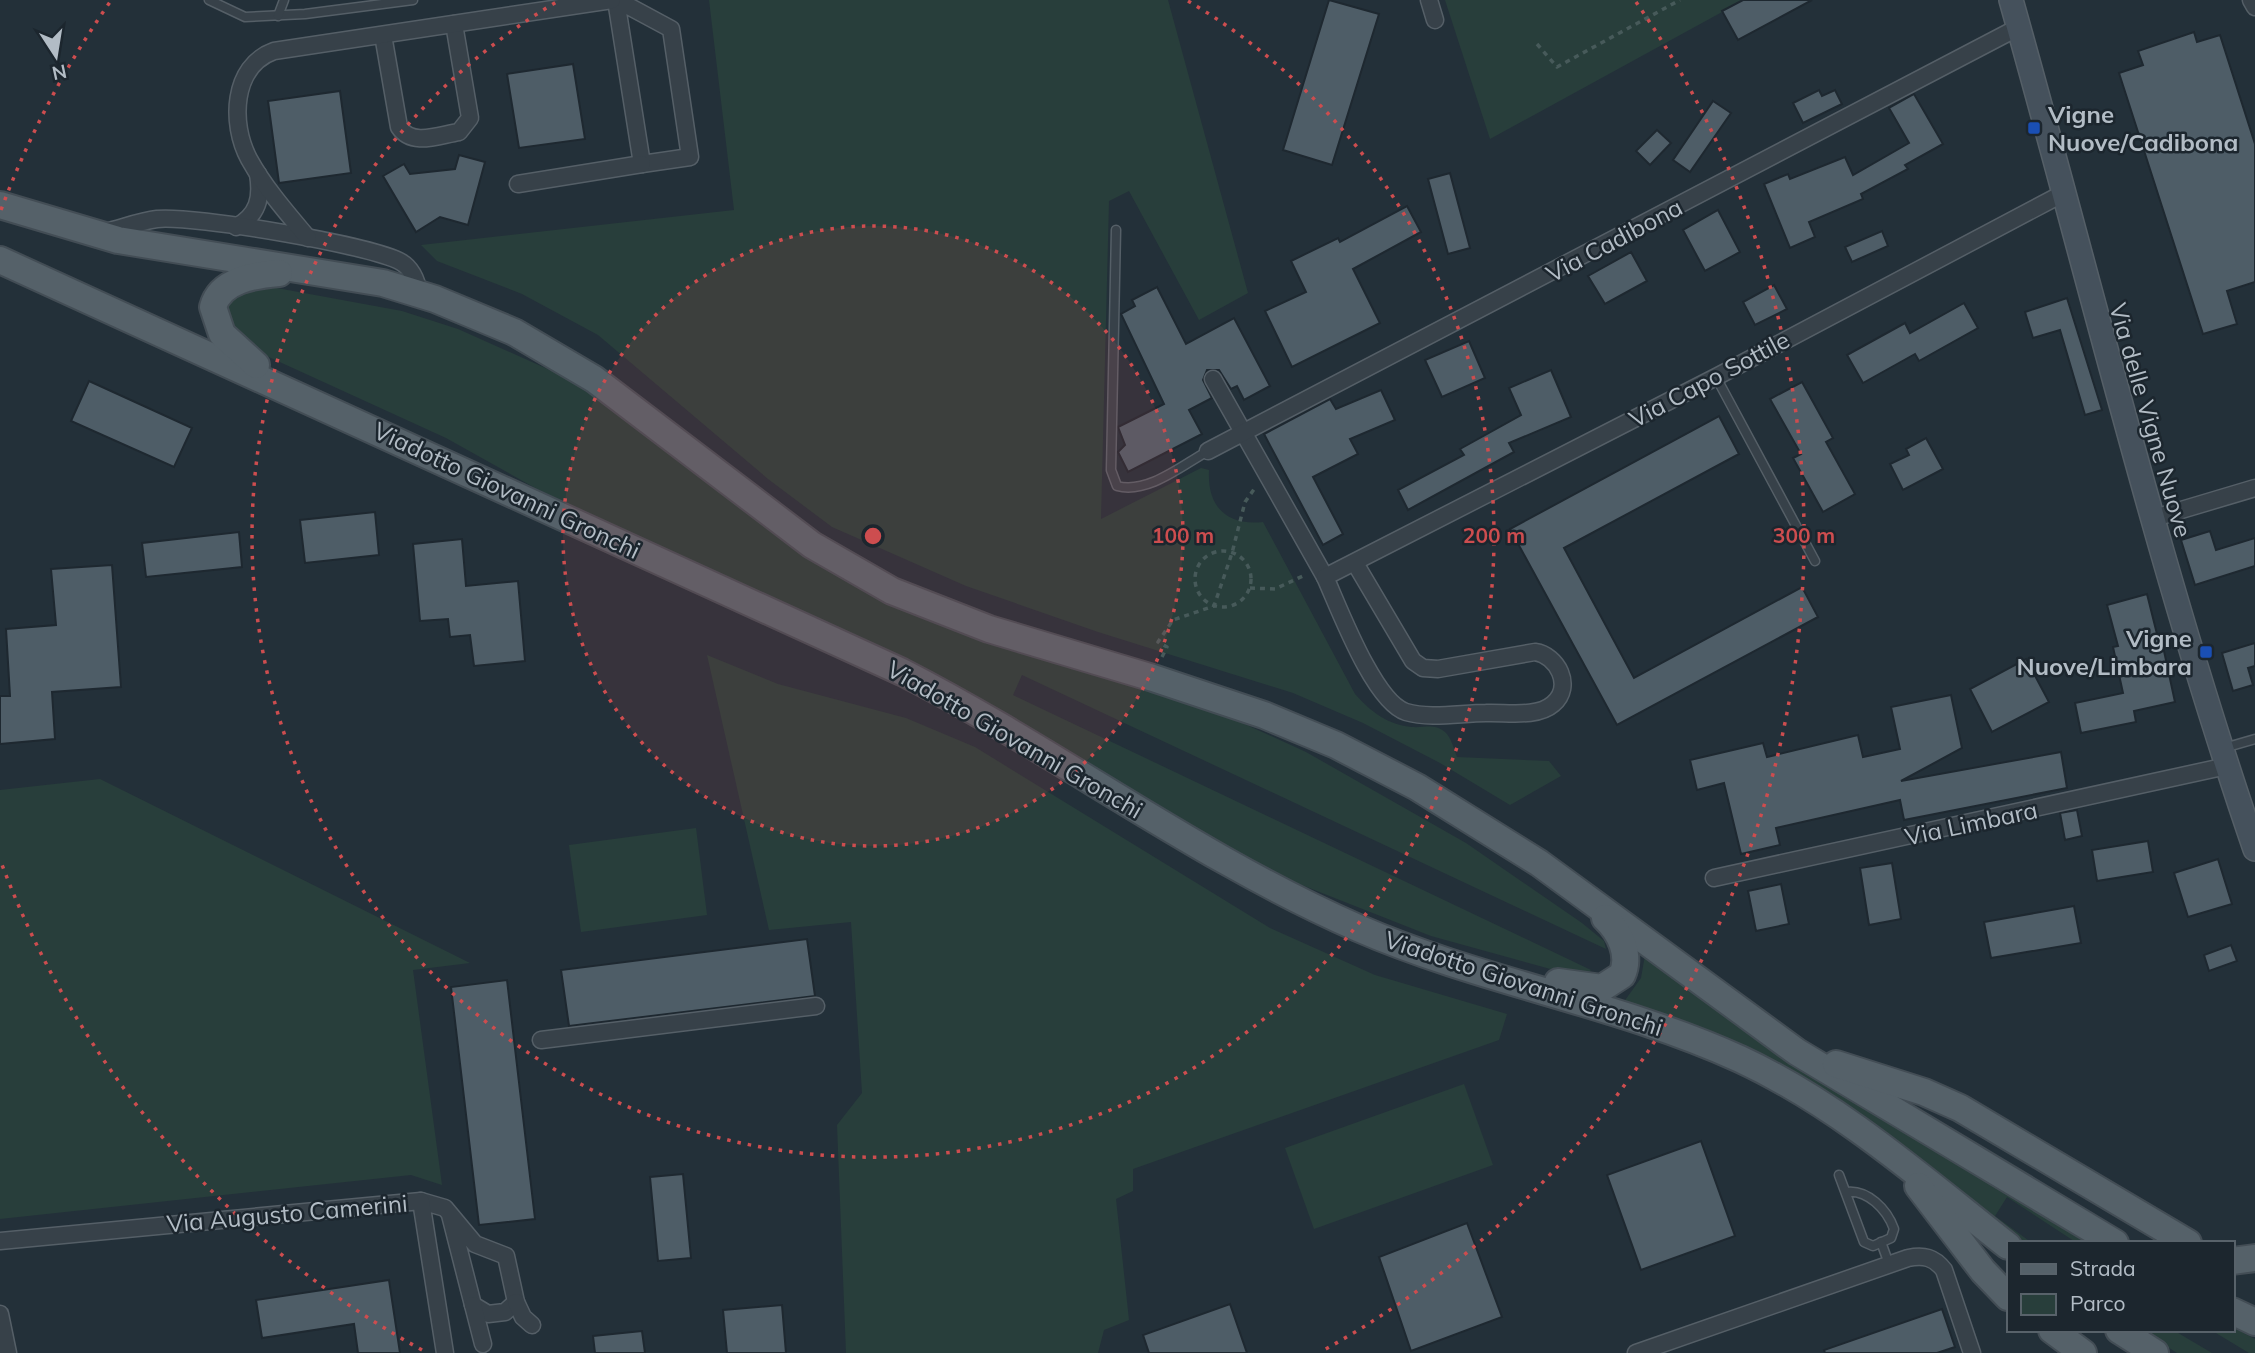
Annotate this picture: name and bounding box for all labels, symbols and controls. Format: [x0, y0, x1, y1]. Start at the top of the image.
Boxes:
north arrow [21, 21, 91, 91]
text: N [50, 59, 69, 86]
place label: Vigne Nuove/Cadibona [2047, 99, 2238, 157]
marker: Vigne Nuove/Cadibona [2026, 120, 2042, 136]
street label: Via Cadibona [1541, 191, 1687, 289]
street label: Via delle Vigne Nuove [2103, 299, 2199, 541]
street label: Via Capo Sottile [1624, 324, 1794, 434]
street label: Viadotto Giovanni Gronchi [369, 415, 645, 565]
text: 100 m [1152, 522, 1214, 548]
text: 200 m [1463, 522, 1525, 548]
text: 300 m [1773, 522, 1835, 548]
centre of rings [861, 524, 885, 548]
place label: Vigne Nuove/Limbara [2017, 623, 2192, 681]
marker: Vigne Nuove/Limbara [2198, 644, 2214, 660]
street label: Viadotto Giovanni Gronchi [882, 653, 1148, 825]
street label: Via Limbara [1902, 794, 2040, 852]
street label: Viadotto Giovanni Gronchi [1381, 924, 1667, 1042]
street label: Via Augusto Camerini [165, 1188, 409, 1238]
legend [2007, 1241, 2234, 1332]
text: Strada [2070, 1255, 2136, 1281]
text: Parco [2070, 1290, 2125, 1316]

